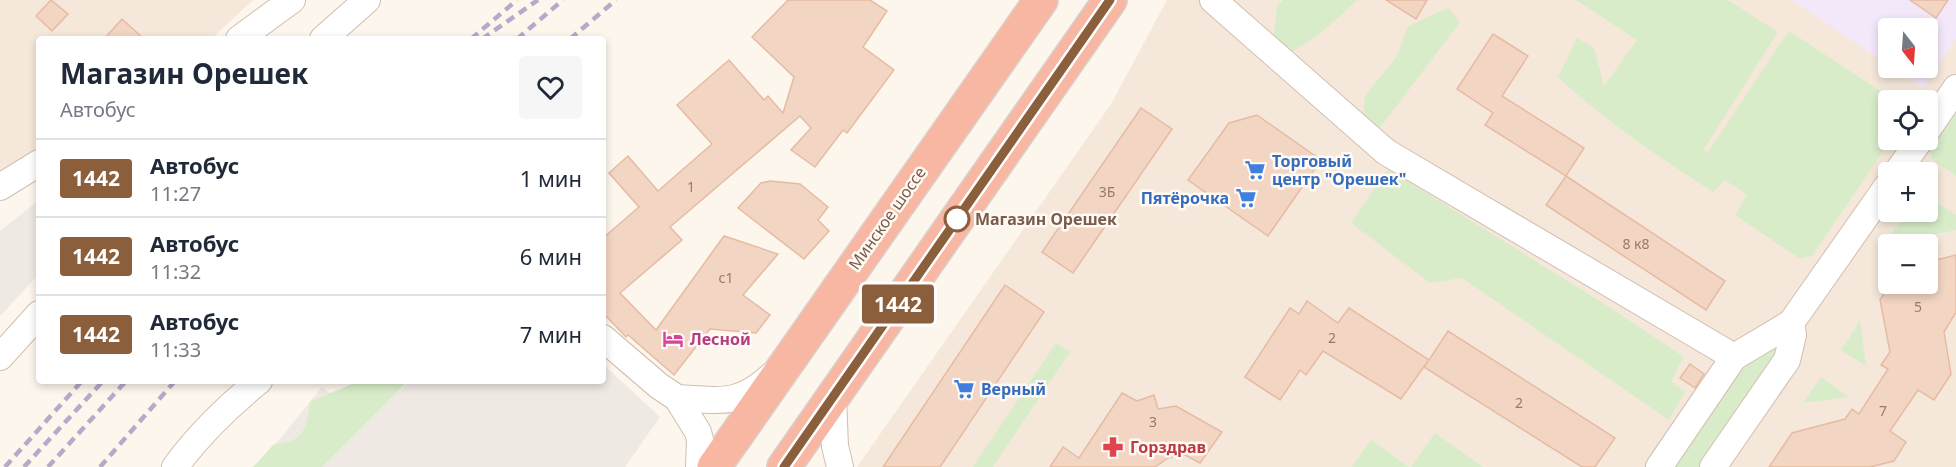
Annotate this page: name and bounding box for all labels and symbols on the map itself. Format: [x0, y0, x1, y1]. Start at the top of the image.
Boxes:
north arrow [1878, 18, 1938, 78]
place label: Торговый центр "Орешек" [1272, 150, 1406, 190]
supermarket icon: Торговый центр "Орешек" [1243, 158, 1267, 182]
street label: Минское шоссе [843, 162, 931, 274]
house number: 1 [687, 177, 695, 196]
house number: 3Б [1099, 182, 1115, 201]
supermarket icon: Пятёрочка [1234, 186, 1258, 210]
place label: Пятёрочка [1141, 187, 1229, 209]
marker: Магазин Орешек [944, 206, 970, 232]
place label: Магазин Орешек [975, 208, 1117, 230]
house number: 8 к8 [1622, 234, 1650, 253]
house number: с1 [719, 268, 733, 287]
line badge: 1442 [856, 284, 940, 324]
house number: 5 [1914, 297, 1922, 316]
hotel icon: Лесной [661, 327, 685, 351]
place label: Лесной [690, 328, 751, 350]
house number: 2 [1328, 328, 1336, 347]
supermarket icon: Верный [952, 377, 976, 401]
place label: Верный [981, 378, 1046, 400]
house number: 2 [1515, 393, 1523, 412]
house number: 7 [1879, 401, 1887, 420]
house number: 3 [1149, 412, 1157, 431]
pharmacy icon: Горздрав [1101, 435, 1125, 459]
place label: Горздрав [1130, 436, 1206, 458]

